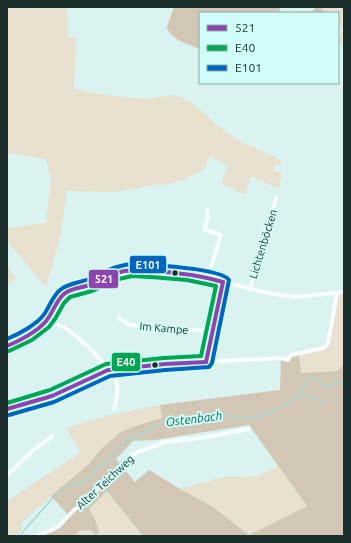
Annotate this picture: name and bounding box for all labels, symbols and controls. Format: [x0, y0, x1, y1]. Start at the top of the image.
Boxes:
legend [199, 12, 339, 84]
text: 521 [235, 21, 255, 34]
text: E40 [235, 41, 256, 54]
text: E101 [235, 61, 262, 74]
street label: Lichtenböcken [247, 208, 279, 280]
line badge: E101 [129, 255, 167, 274]
text: E101 [135, 259, 161, 271]
unlabelled marker [170, 268, 180, 278]
line badge: 521 [88, 269, 119, 289]
text: 521 [95, 273, 113, 285]
street label: Im Kampe [139, 320, 189, 336]
line badge: E40 [111, 352, 141, 372]
text: E40 [117, 356, 135, 368]
unlabelled marker [150, 360, 160, 370]
water label: Ostenbach [165, 409, 223, 428]
street label: Alter Teichweg [74, 452, 136, 512]

